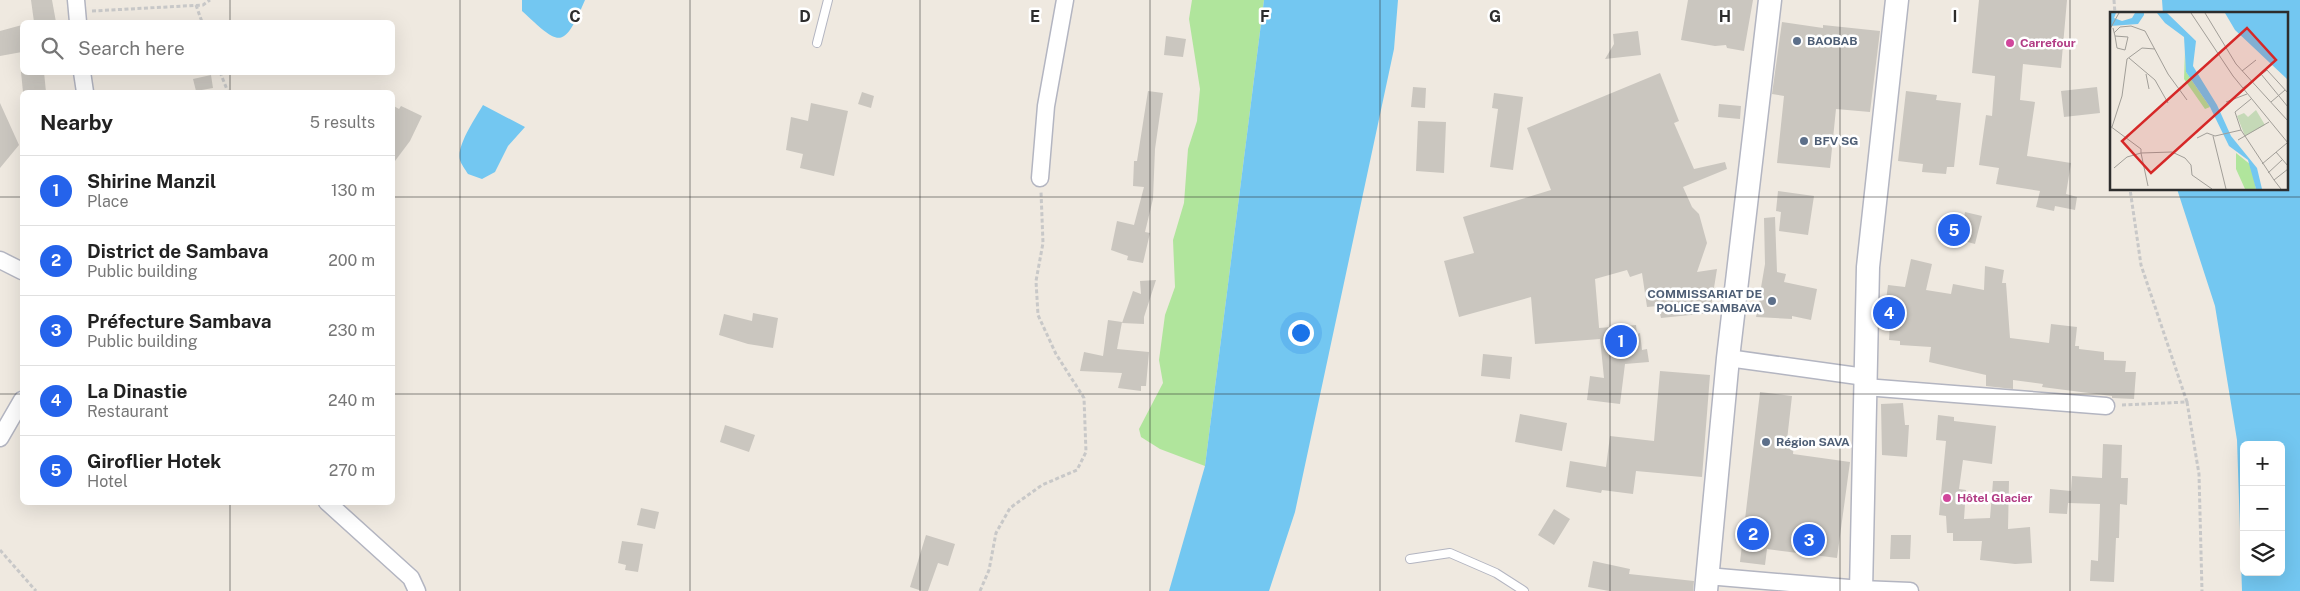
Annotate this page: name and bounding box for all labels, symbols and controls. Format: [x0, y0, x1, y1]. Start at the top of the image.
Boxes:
text: C [569, 7, 581, 26]
text: D [799, 7, 811, 26]
text: E [1030, 7, 1040, 26]
text: F [1260, 7, 1270, 26]
text: G [1489, 7, 1501, 26]
text: H [1719, 7, 1731, 26]
text: I [1953, 7, 1957, 26]
inset map [2110, 12, 2288, 190]
search box [20, 20, 395, 75]
icon: search [38, 34, 66, 62]
place label: BAOBAB [1807, 34, 1858, 48]
marker: BAOBAB [1791, 35, 1803, 47]
place label: Carrefour [2020, 36, 2076, 50]
text: Search here [78, 37, 185, 59]
marker: Carrefour [2004, 37, 2016, 49]
text: Nearby [40, 110, 113, 135]
text: 5 results [310, 113, 375, 132]
place label: BFV SG [1814, 134, 1858, 148]
marker: BFV SG [1798, 135, 1810, 147]
text: Shirine Manzil [87, 170, 216, 192]
text: 1 [53, 181, 59, 200]
text: 130 m [331, 181, 375, 200]
text: Place [87, 192, 129, 211]
pin: 5 [1938, 211, 1970, 249]
text: District de Sambava [87, 240, 268, 262]
text: 2 [51, 251, 61, 270]
text: 200 m [328, 251, 375, 270]
text: Public building [87, 262, 198, 281]
place label: COMMISSARIAT DE POLICE SAMBAVA [1647, 287, 1762, 315]
pin: 4 [1873, 294, 1905, 332]
marker: COMMISSARIAT DE POLICE SAMBAVA [1766, 295, 1778, 307]
text: Préfecture Sambava [87, 310, 272, 332]
your location [1288, 320, 1314, 346]
text: 3 [51, 321, 61, 340]
text: 230 m [328, 321, 375, 340]
pin: 1 [1605, 322, 1637, 360]
text: Public building [87, 332, 198, 351]
text: La Dinastie [87, 380, 187, 402]
text: 4 [51, 391, 61, 410]
text: 240 m [328, 391, 375, 410]
text: Restaurant [87, 402, 169, 421]
place label: Région SAVA [1776, 435, 1850, 449]
marker: Région SAVA [1760, 436, 1772, 448]
map controls [2240, 441, 2285, 576]
button: + [2240, 441, 2285, 486]
text: Giroflier Hotek [87, 450, 221, 472]
text: 5 [51, 461, 61, 480]
text: 270 m [329, 461, 375, 480]
text: Hotel [87, 472, 128, 491]
button: − [2240, 486, 2285, 531]
place label: Hôtel Glacier [1957, 491, 2033, 505]
marker: Hôtel Glacier [1941, 492, 1953, 504]
pin: 2 [1737, 515, 1769, 553]
pin: 3 [1793, 521, 1825, 559]
button: layers [2240, 531, 2285, 576]

